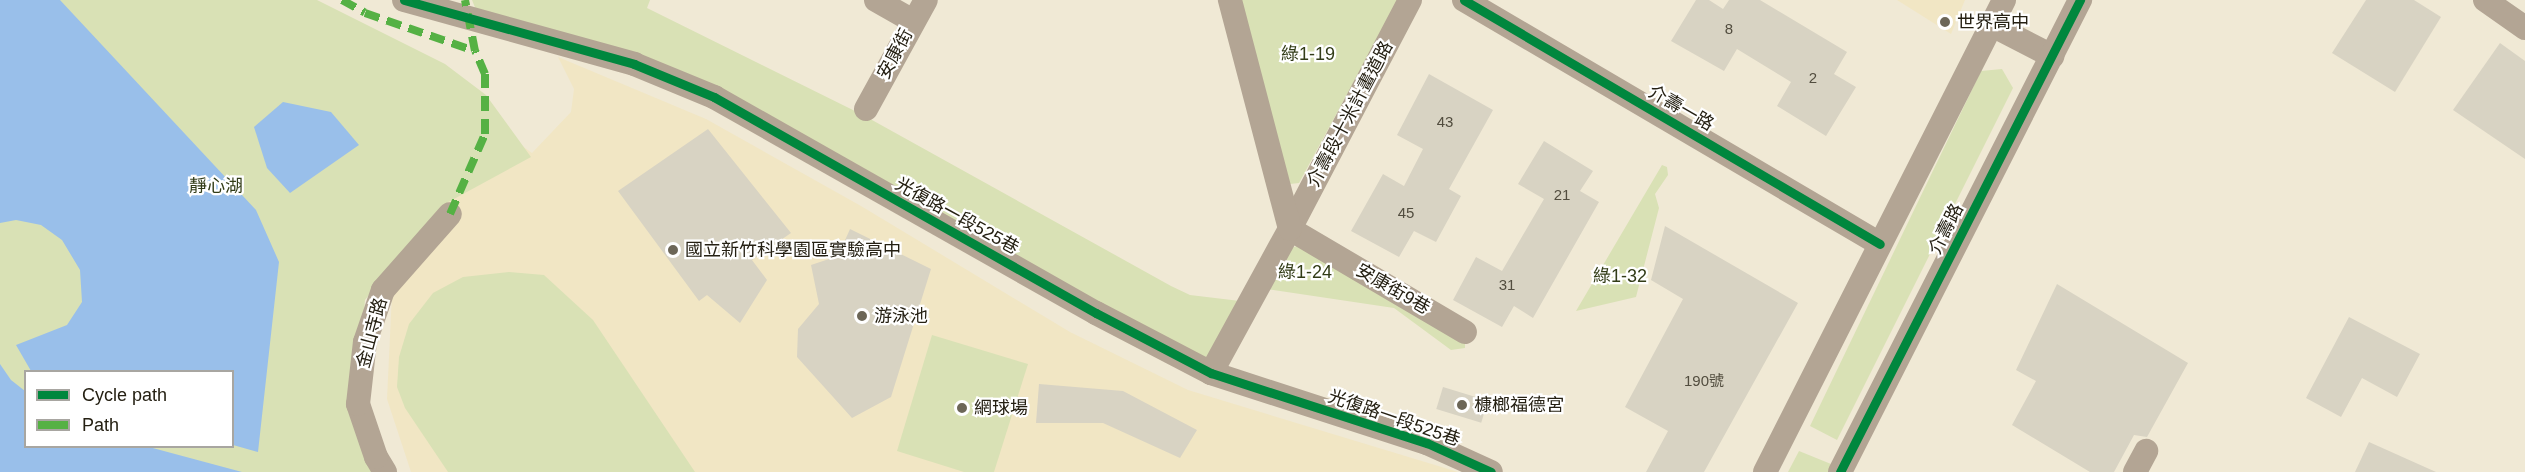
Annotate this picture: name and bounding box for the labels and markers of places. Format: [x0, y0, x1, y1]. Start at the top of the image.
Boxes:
place label: 世界高中 [1957, 11, 2029, 33]
marker: 世界高中 [1938, 15, 1952, 29]
place label: 國立新竹科學園區實驗高中 [685, 239, 901, 261]
marker: 國立新竹科學園區實驗高中 [666, 243, 680, 257]
place label: 游泳池 [874, 305, 928, 327]
marker: 游泳池 [855, 309, 869, 323]
place label: 槺榔福德宮 [1474, 394, 1564, 416]
place label: 網球場 [974, 397, 1028, 419]
marker: 槺榔福德宮 [1455, 398, 1469, 412]
marker: 網球場 [955, 401, 969, 415]

